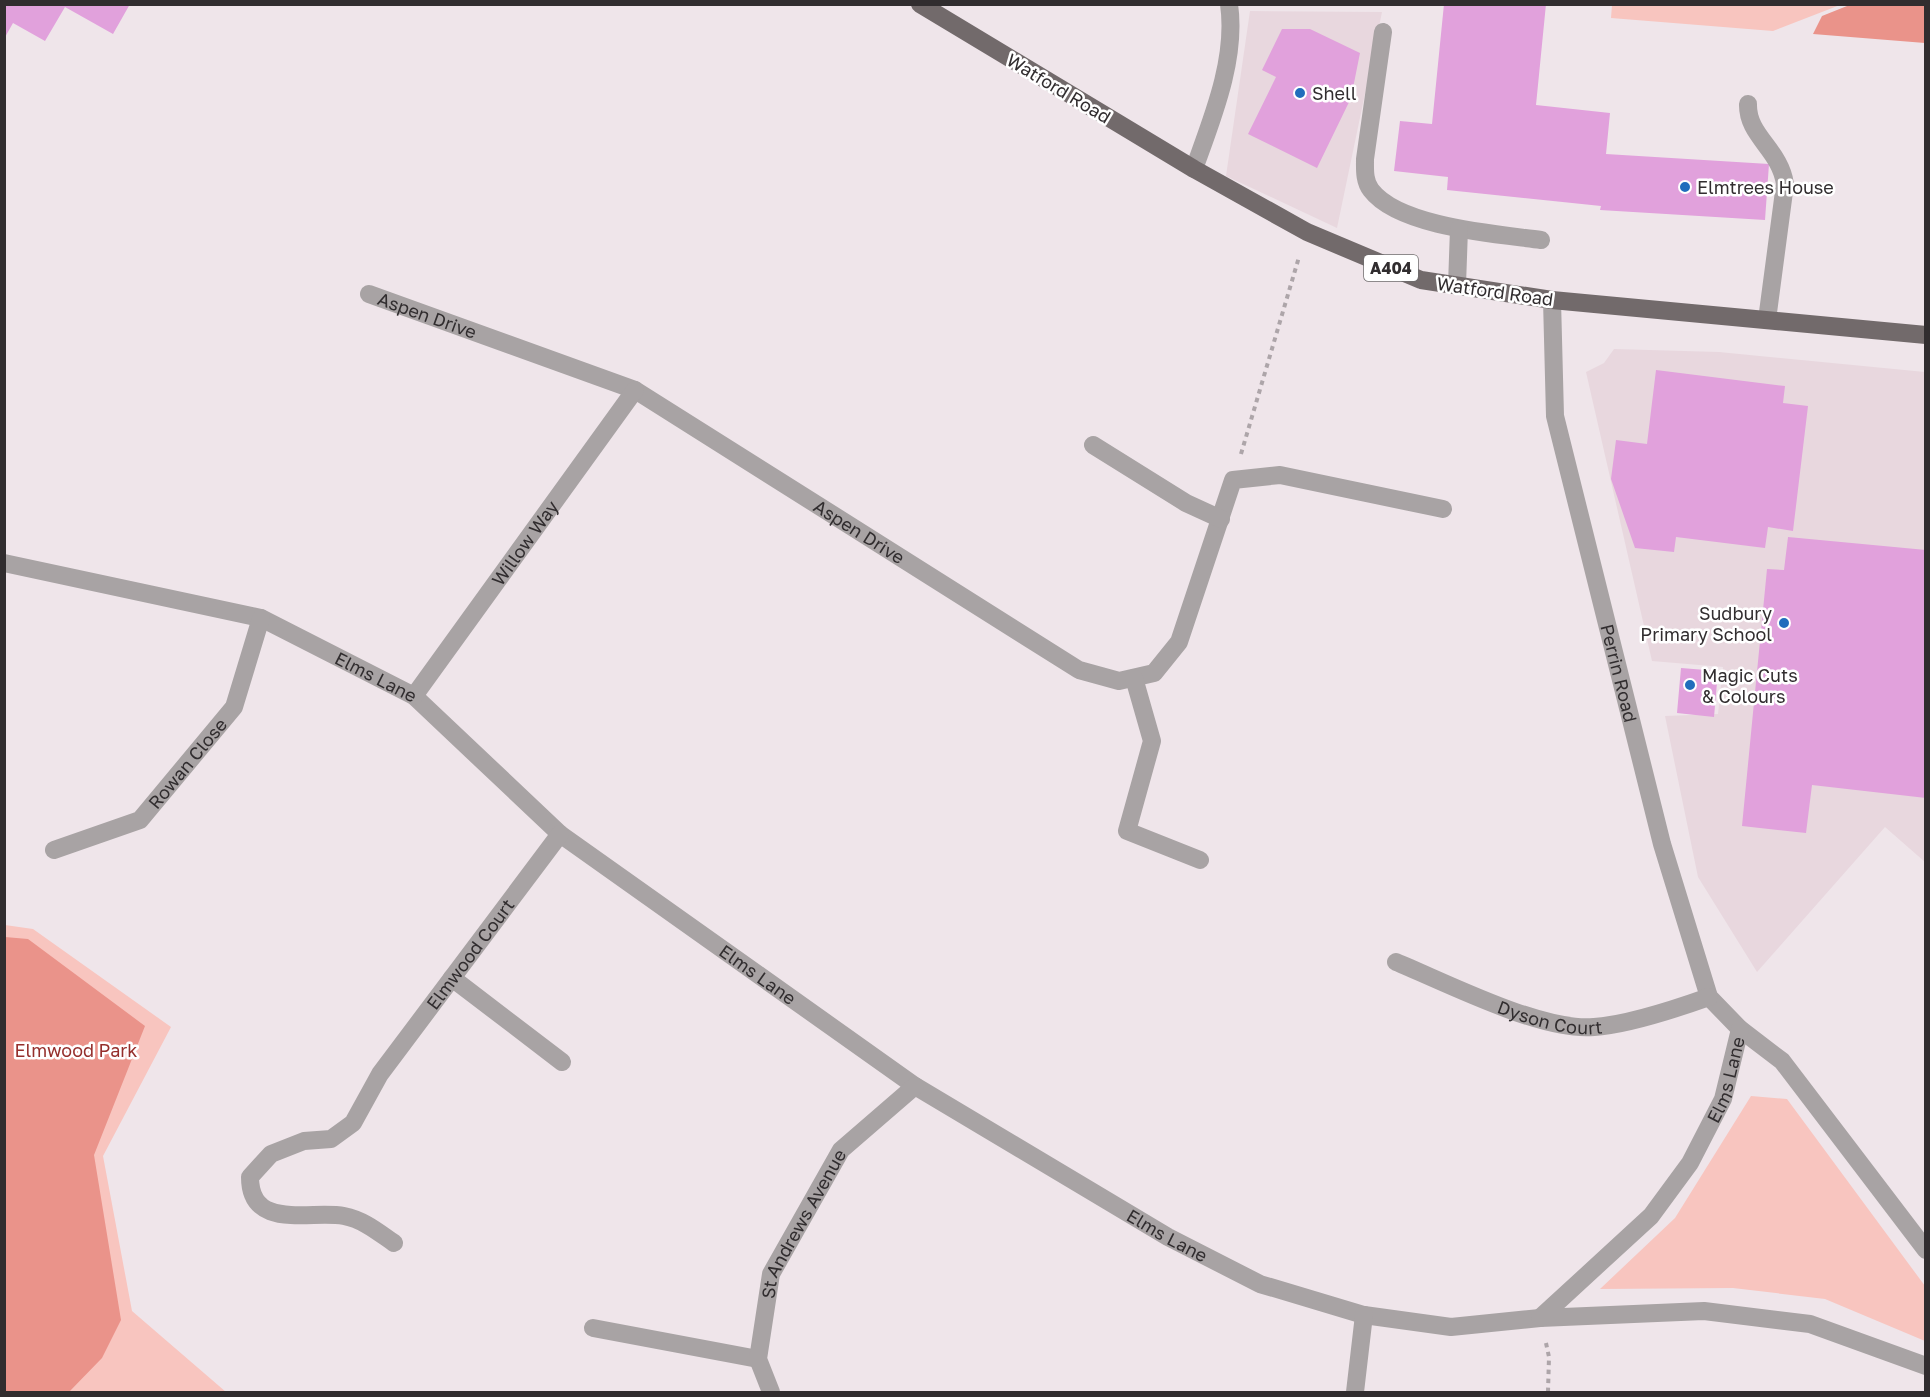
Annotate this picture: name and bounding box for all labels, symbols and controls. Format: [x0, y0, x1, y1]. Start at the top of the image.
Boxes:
street label: Watford Road [1003, 48, 1115, 128]
place label: Shell [1312, 82, 1357, 104]
marker: Shell [1293, 86, 1307, 100]
place label: Elmtrees House [1697, 176, 1834, 198]
marker: Elmtrees House [1678, 180, 1692, 194]
road number: A404 [1364, 255, 1418, 281]
street label: Watford Road [1435, 272, 1555, 310]
street label: Aspen Drive [375, 287, 480, 343]
street label: Aspen Drive [810, 495, 909, 568]
street label: Willow Way [487, 496, 563, 590]
place label: Sudbury Primary School [1640, 602, 1772, 645]
marker: Sudbury Primary School [1777, 616, 1791, 630]
street label: Perrin Road [1596, 622, 1642, 725]
street label: Elms Lane [331, 647, 421, 707]
place label: Magic Cuts & Colours [1702, 664, 1798, 707]
marker: Magic Cuts & Colours [1683, 678, 1697, 692]
street label: Rowan Close [143, 713, 231, 813]
street label: Elmwood Court [421, 894, 519, 1014]
street label: Elms Lane [715, 940, 800, 1009]
street label: Dyson Court [1495, 995, 1603, 1038]
street label: Elms Lane [1702, 1034, 1749, 1126]
park label: Elmwood Park [14, 1039, 138, 1061]
street label: St Andrews Avenue [756, 1145, 850, 1300]
street label: Elms Lane [1123, 1204, 1211, 1266]

